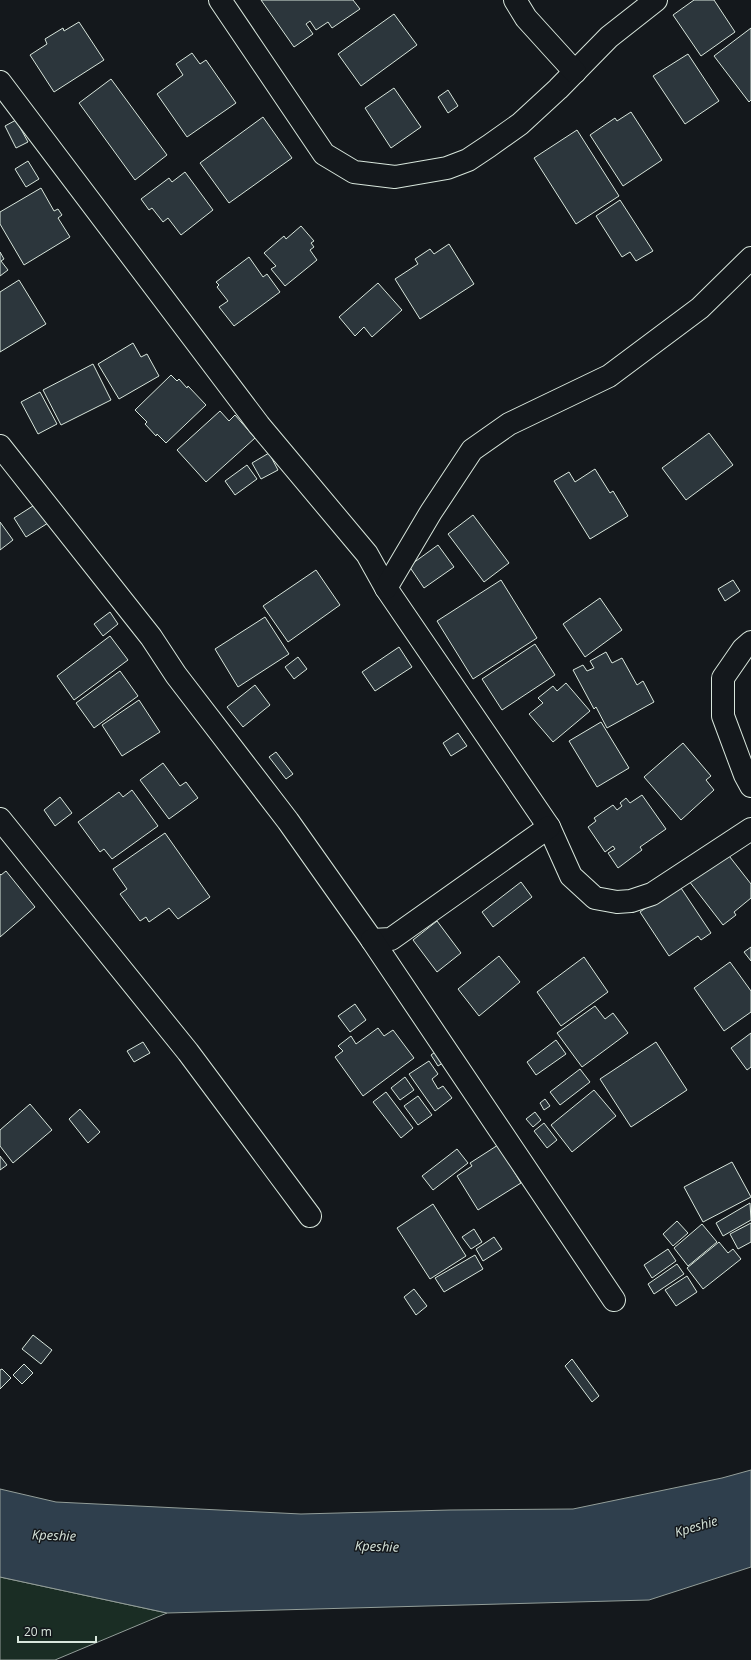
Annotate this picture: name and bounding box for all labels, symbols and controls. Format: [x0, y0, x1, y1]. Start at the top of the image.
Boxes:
water label: Kpeshie [672, 1511, 720, 1541]
water label: Kpeshie [32, 1525, 77, 1545]
water label: Kpeshie [355, 1536, 400, 1556]
scale bar [18, 1618, 96, 1644]
text: 20 m [24, 1623, 52, 1640]

